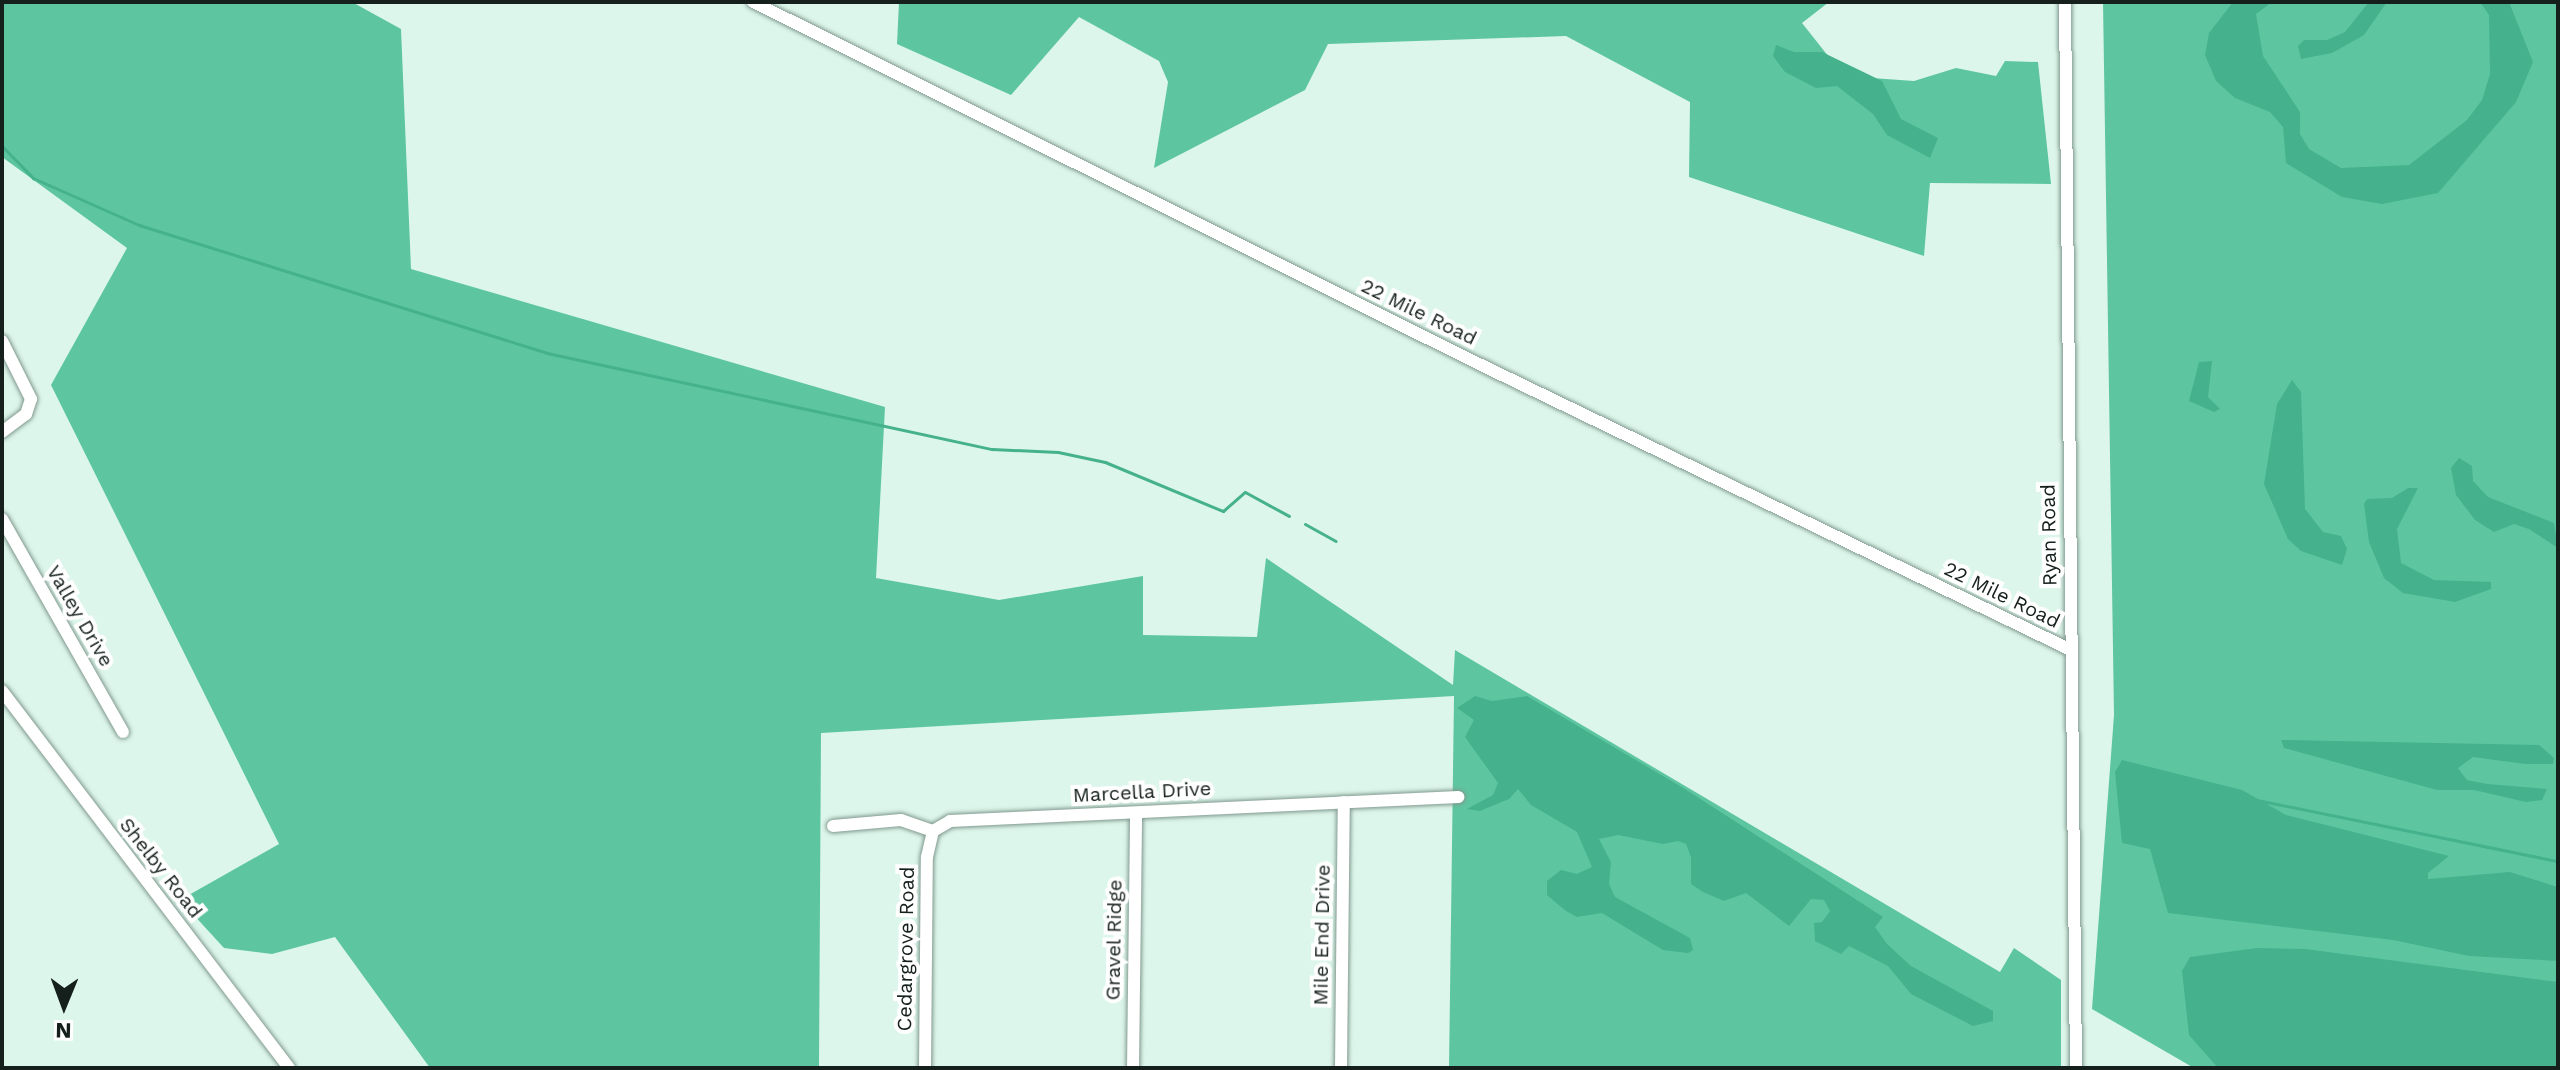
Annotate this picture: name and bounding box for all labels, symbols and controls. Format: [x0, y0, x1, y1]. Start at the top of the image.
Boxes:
street label: 22 Mile Road [1357, 274, 1481, 350]
street label: Ryan Road [2036, 484, 2062, 586]
street label: 22 Mile Road [1940, 557, 2064, 633]
street label: Valley Drive [41, 561, 119, 671]
street label: Marcella Drive [1072, 776, 1212, 808]
street label: Shelby Road [114, 813, 208, 923]
street label: Mile End Drive [1309, 864, 1335, 1006]
street label: Cedargrove Road [893, 866, 919, 1032]
street label: Gravel Ridge [1101, 879, 1127, 1001]
north arrow [24, 966, 104, 1046]
text: N [55, 1018, 72, 1043]

